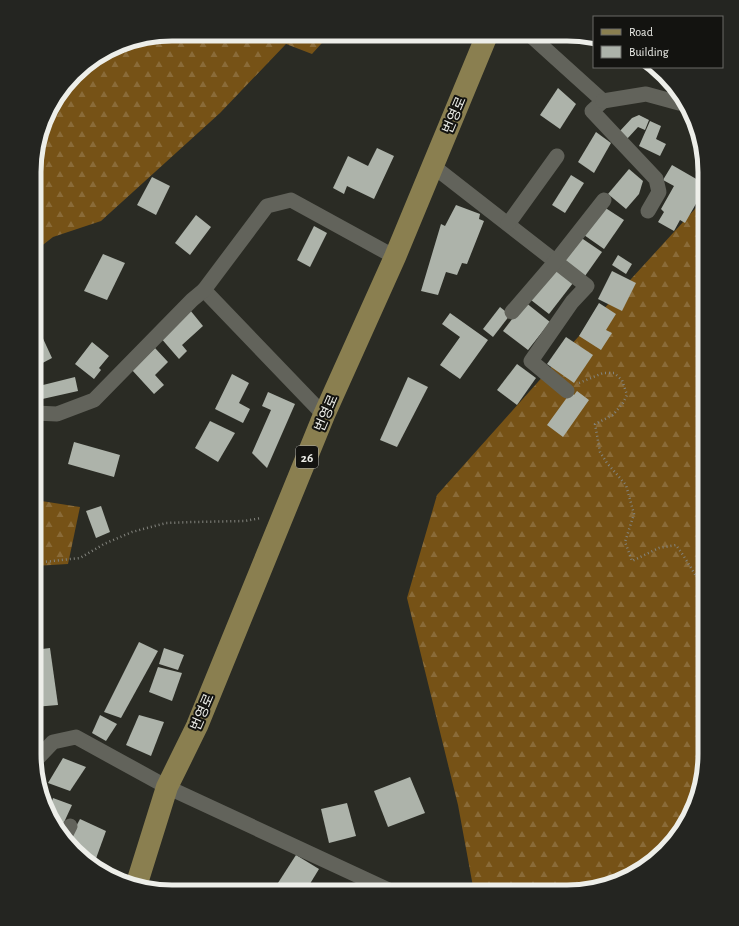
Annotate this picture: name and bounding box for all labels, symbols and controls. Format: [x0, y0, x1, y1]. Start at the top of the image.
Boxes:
legend [593, 16, 723, 68]
text: Road [629, 26, 653, 38]
text: Building [629, 46, 669, 58]
street label: 번영로 [440, 94, 469, 136]
street label: 번영로 [312, 392, 341, 434]
road number: 26 [296, 446, 318, 468]
street label: 번영로 [188, 691, 217, 733]

